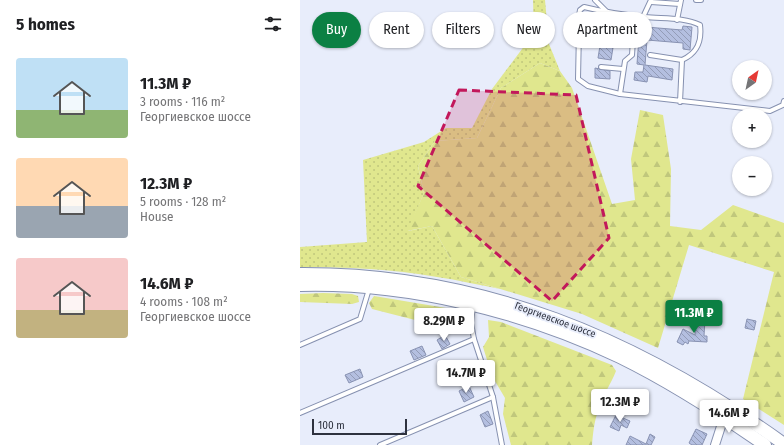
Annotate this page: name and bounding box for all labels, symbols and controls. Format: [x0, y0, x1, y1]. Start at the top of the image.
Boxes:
chip: Buy [312, 12, 361, 48]
chip: Rent [369, 12, 424, 48]
chip: Filters [432, 12, 494, 48]
chip: New [502, 12, 555, 48]
chip: Apartment [563, 12, 652, 48]
icon: filters [262, 13, 284, 35]
text: 5 homes [16, 14, 75, 35]
north arrow [732, 60, 772, 100]
map controls [732, 60, 772, 196]
text: 11.3M ₽ [140, 73, 191, 94]
icon: home [48, 74, 96, 122]
text: 3 rooms · 116 m² [140, 94, 225, 109]
button: + [732, 108, 772, 148]
text: Георгиевское шоссе [140, 109, 251, 124]
button: − [732, 156, 772, 196]
text: 12.3M ₽ [140, 173, 192, 194]
icon: home [48, 174, 96, 222]
text: 5 rooms · 128 m² [140, 194, 226, 209]
text: House [140, 209, 174, 224]
text: 14.6M ₽ [140, 273, 194, 294]
icon: home [48, 274, 96, 322]
text: 4 rooms · 108 m² [140, 294, 228, 309]
street label: Георгиевское шоссе [513, 300, 597, 340]
pin: 11.3M ₽ [657, 300, 731, 334]
text: 11.3M ₽ [674, 305, 714, 320]
pin: 8.29M ₽ [407, 308, 481, 342]
text: Георгиевское шоссе [140, 309, 251, 324]
text: 8.29M ₽ [423, 313, 465, 328]
pin: 14.7M ₽ [429, 360, 503, 394]
text: 14.7M ₽ [446, 365, 486, 380]
pin: 12.3M ₽ [583, 389, 657, 423]
text: 12.3M ₽ [600, 394, 640, 409]
pin: 14.6M ₽ [692, 400, 766, 434]
text: 14.6M ₽ [709, 405, 749, 420]
scale bar [312, 417, 407, 436]
text: 100 m [318, 419, 345, 432]

